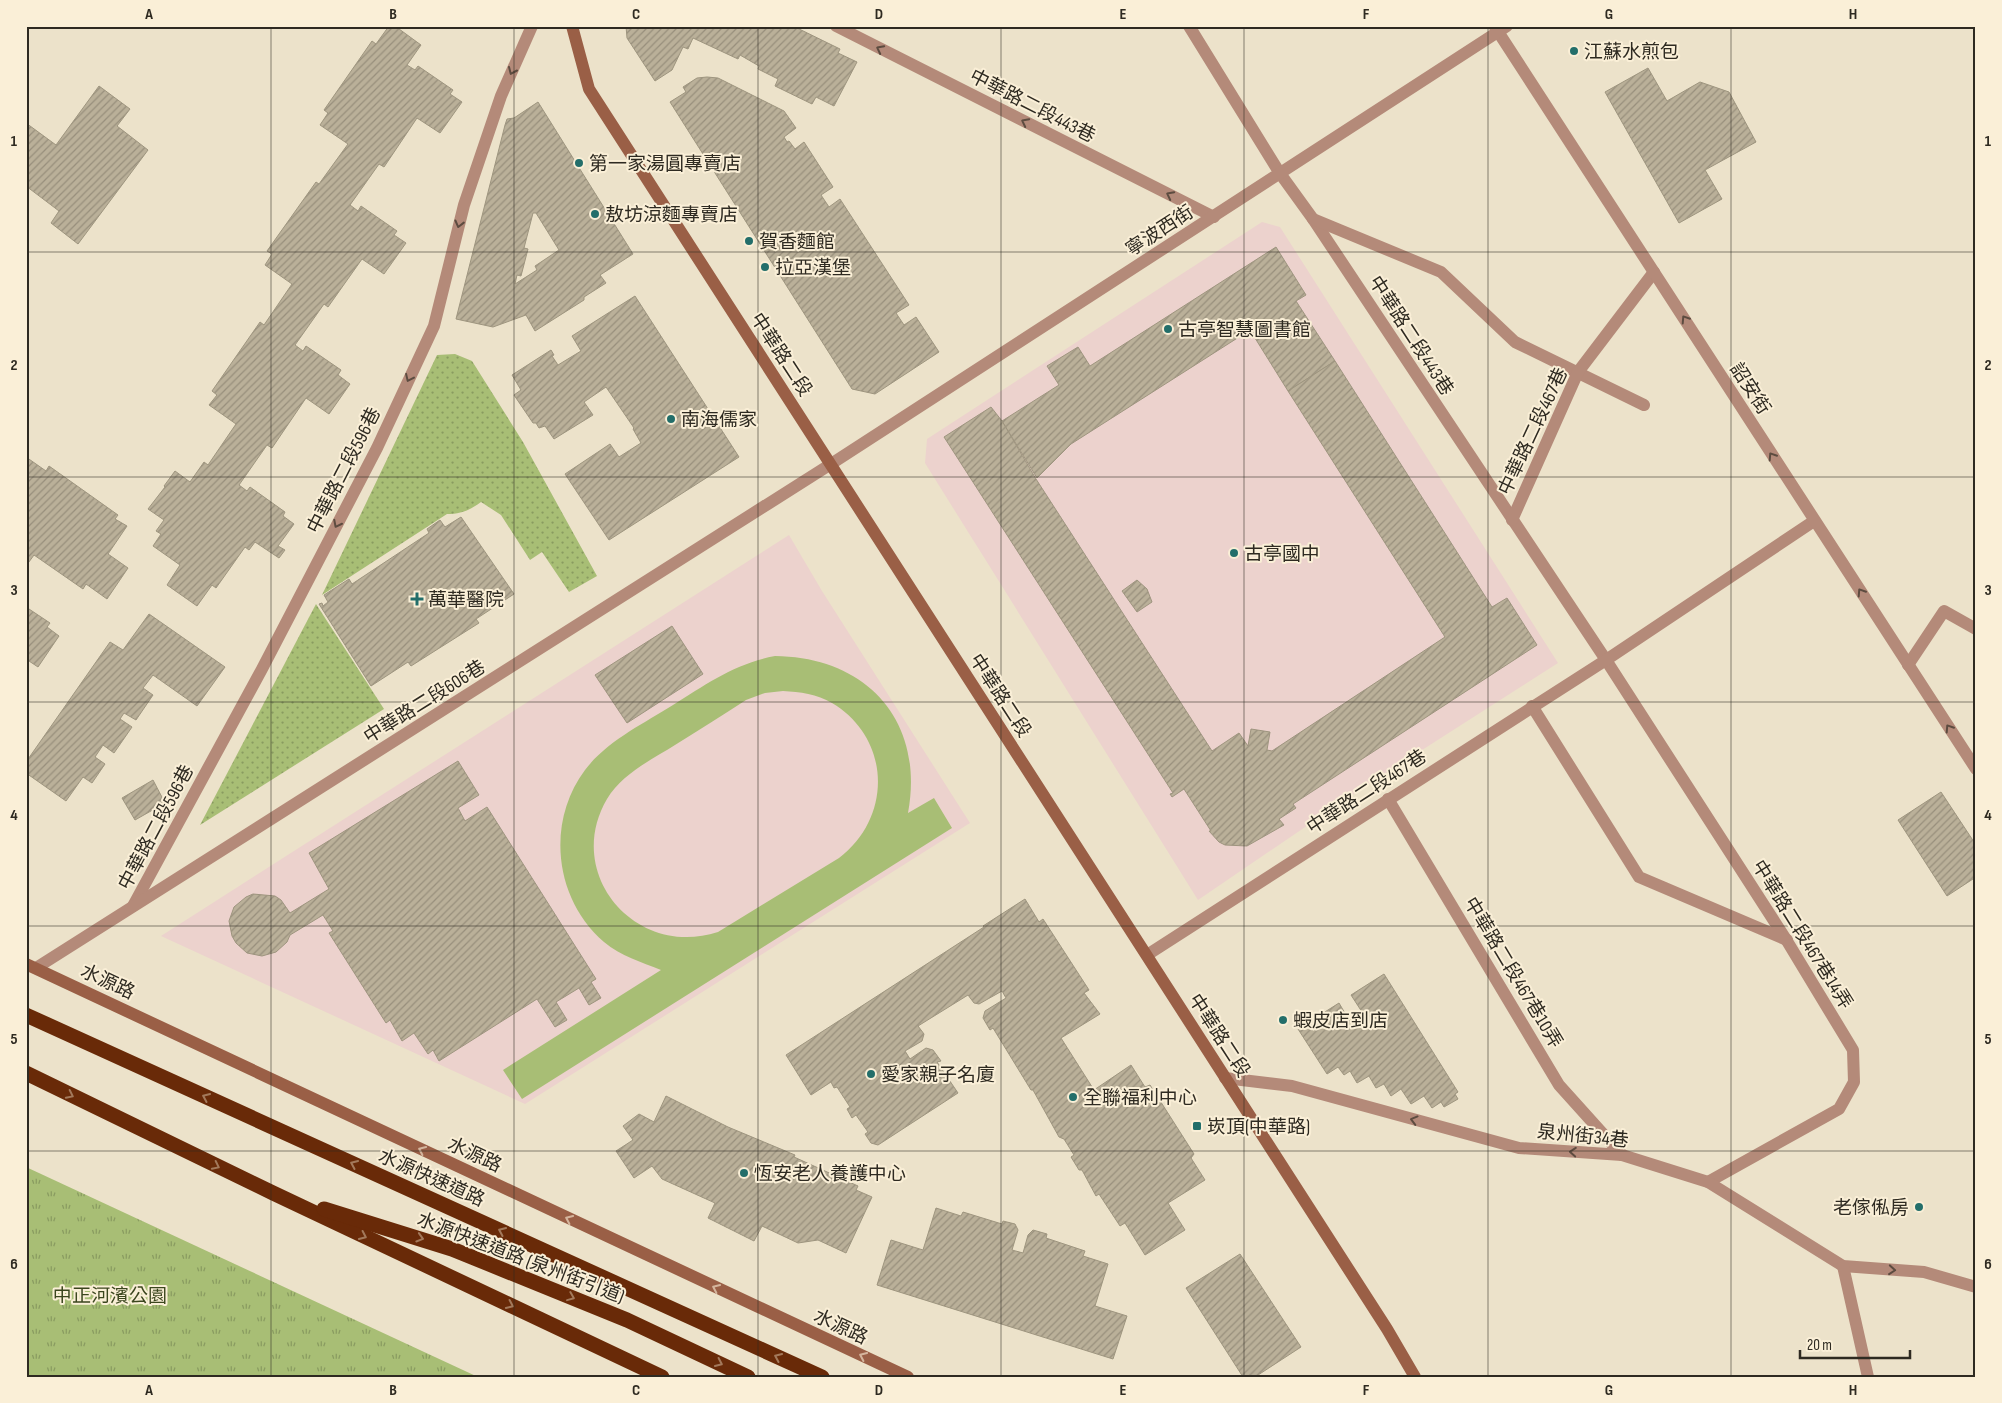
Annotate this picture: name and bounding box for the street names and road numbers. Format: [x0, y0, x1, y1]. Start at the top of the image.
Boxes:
street label: 中華路二段443巷 [966, 65, 1099, 148]
street label: 寧波西街 [1122, 201, 1198, 262]
street label: 中華路二段443巷 [1364, 272, 1458, 400]
street label: 中華路二段 [745, 309, 816, 401]
street label: 詔安街 [1725, 359, 1775, 419]
street label: 中華路二段467巷 [1494, 364, 1573, 499]
street label: 中華路二段596巷 [303, 404, 386, 538]
street label: 中華路二段 [964, 650, 1035, 742]
street label: 中華路二段606巷 [360, 656, 490, 749]
street label: 中華路二段467巷 [1303, 745, 1431, 839]
street label: 中華路二段596巷 [114, 761, 199, 894]
street label: 中華路二段467巷14弄 [1747, 856, 1857, 1014]
street label: 中華路二段467巷10弄 [1459, 893, 1567, 1052]
street label: 水源路 [77, 960, 138, 1005]
street label: 中華路二段 [1183, 990, 1254, 1082]
street label: 泉州街34巷 [1536, 1120, 1630, 1153]
street label: 水源路 [444, 1133, 505, 1178]
street label: 水源快速道路 [375, 1145, 488, 1212]
street label: 水源快速道路 (泉州街引道) [414, 1208, 627, 1309]
street label: 水源路 [810, 1305, 871, 1350]

